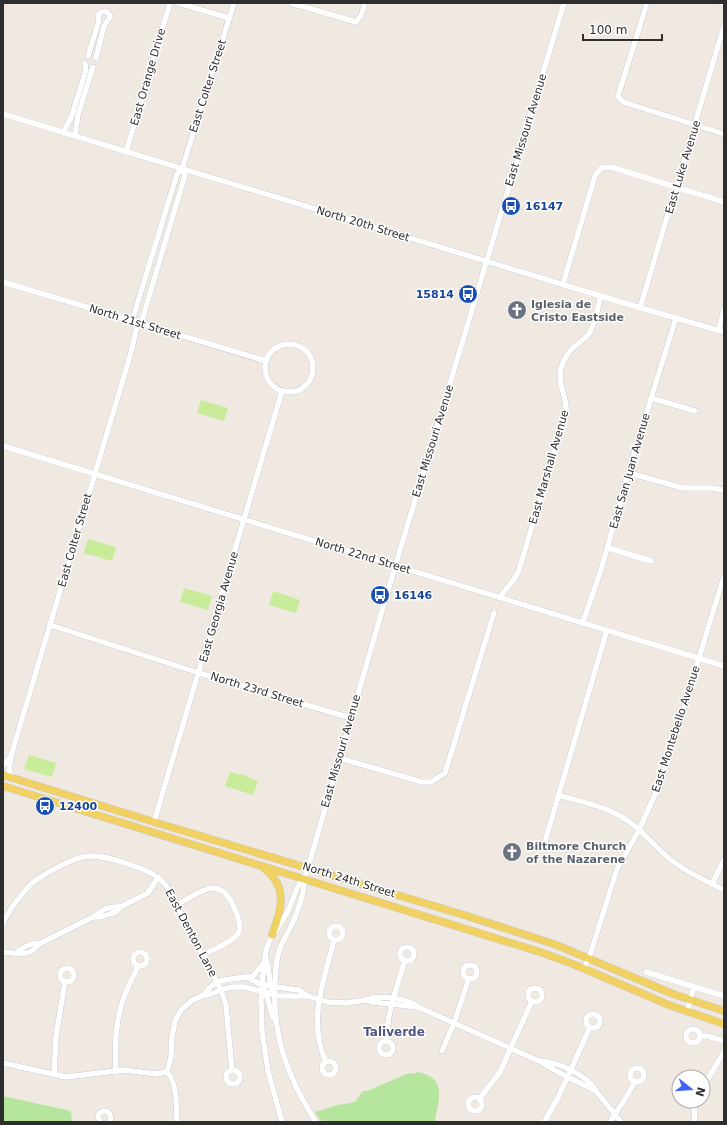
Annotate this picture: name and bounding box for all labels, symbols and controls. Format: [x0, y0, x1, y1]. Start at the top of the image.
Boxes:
scale bar [583, 16, 662, 42]
text: 100 m [589, 23, 627, 37]
street label: East Orange Drive [128, 27, 168, 127]
street label: East Colter Street [187, 37, 229, 134]
street label: East Missouri Avenue [503, 72, 549, 188]
street label: East Luke Avenue [663, 118, 704, 215]
bus stop icon: 16147 [500, 195, 522, 217]
place label: 16147 [525, 200, 563, 213]
street label: North 20th Street [315, 204, 412, 245]
bus stop icon: 15814 [457, 283, 479, 305]
place label: 15814 [416, 288, 454, 301]
place label: Iglesia de Cristo Eastside [531, 298, 624, 324]
church icon: Iglesia de Cristo Eastside [506, 299, 528, 321]
street label: North 21st Street [88, 302, 183, 342]
street label: East Missouri Avenue [410, 383, 456, 499]
street label: East Marshall Avenue [527, 408, 572, 525]
street label: East San Juan Avenue [607, 411, 653, 530]
street label: East Colter Street [55, 491, 95, 589]
street label: North 22nd Street [314, 535, 413, 577]
street label: East Georgia Avenue [197, 550, 241, 664]
bus stop icon: 16146 [369, 584, 391, 606]
place label: 16146 [394, 589, 433, 602]
street label: East Montebello Avenue [649, 664, 703, 794]
street label: North 23rd Street [209, 670, 306, 711]
street label: East Missouri Avenue [319, 693, 363, 809]
bus stop icon: 12400 [34, 795, 56, 817]
place label: 12400 [59, 800, 98, 813]
place label: Biltmore Church of the Nazarene [526, 840, 626, 866]
church icon: Biltmore Church of the Nazarene [501, 841, 523, 863]
street label: North 24th Street [301, 860, 398, 901]
street label: East Denton Lane [162, 887, 220, 979]
district label: Taliverde [363, 1025, 425, 1039]
north arrow [671, 1069, 711, 1109]
text: N [693, 1085, 708, 1098]

